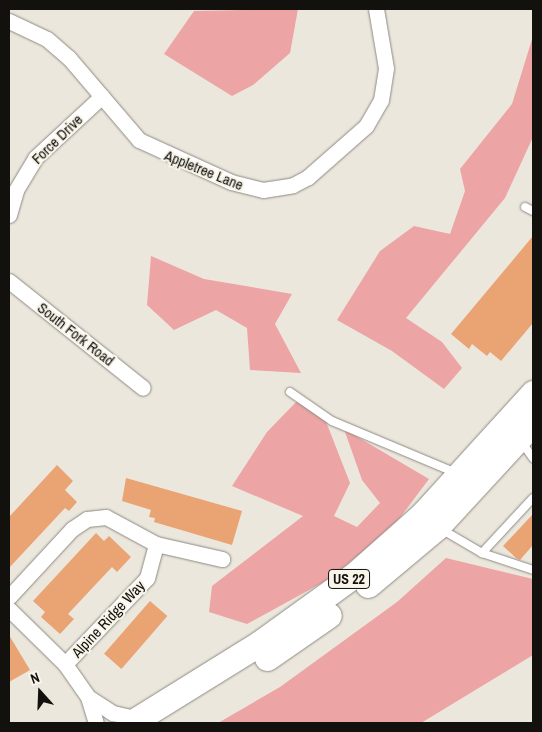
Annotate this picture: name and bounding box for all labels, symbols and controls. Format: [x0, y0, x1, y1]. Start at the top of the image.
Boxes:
street label: Force Drive [28, 110, 86, 168]
street label: Appletree Lane [162, 146, 246, 194]
street label: South Fork Road [34, 298, 118, 370]
road number: US 22 [328, 568, 370, 590]
street label: Alpine Ridge Way [68, 577, 148, 661]
north arrow [15, 667, 65, 717]
text: N [28, 668, 42, 688]

